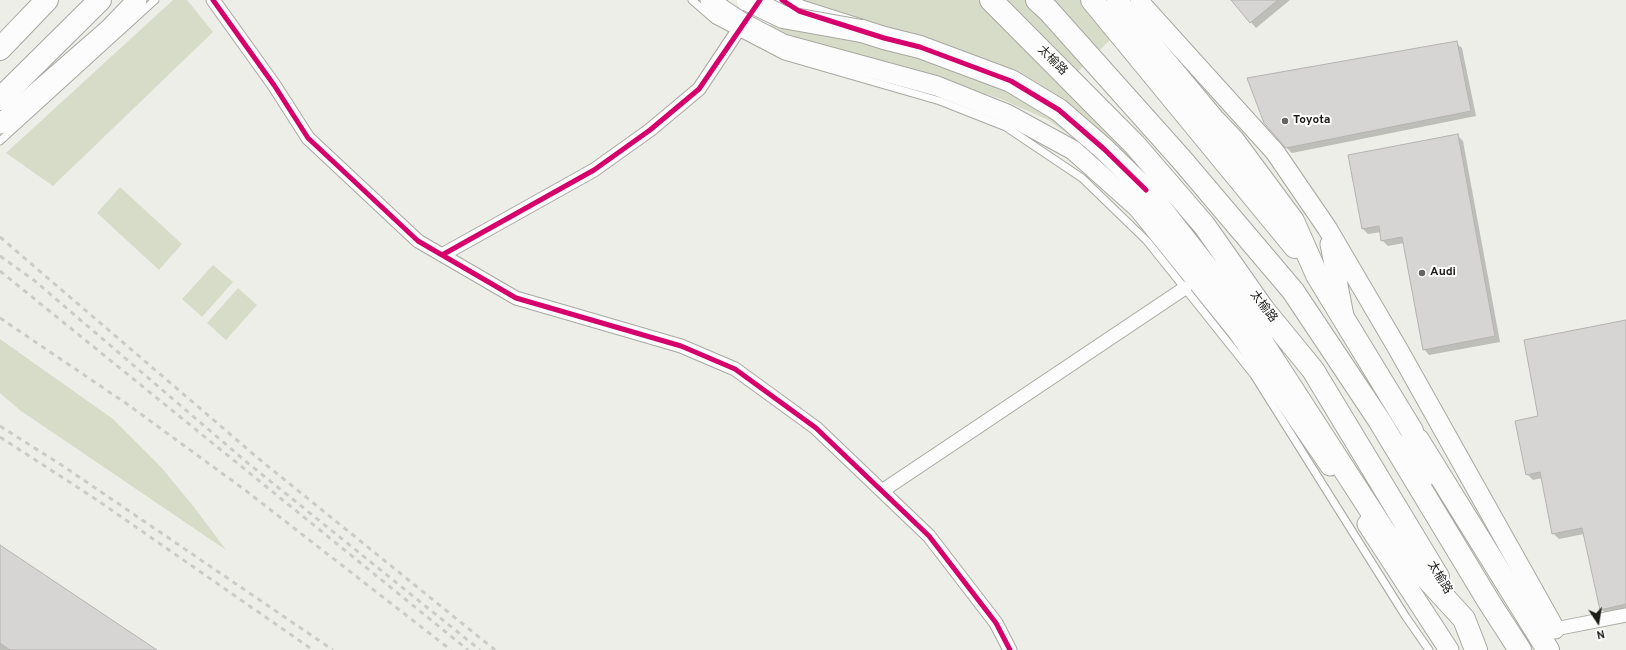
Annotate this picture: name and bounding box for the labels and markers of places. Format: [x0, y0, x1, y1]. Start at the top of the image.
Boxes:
place label: Toyota [1293, 114, 1331, 128]
marker: Toyota [1280, 116, 1290, 126]
place label: Audi [1430, 266, 1456, 280]
marker: Audi [1417, 268, 1427, 278]

